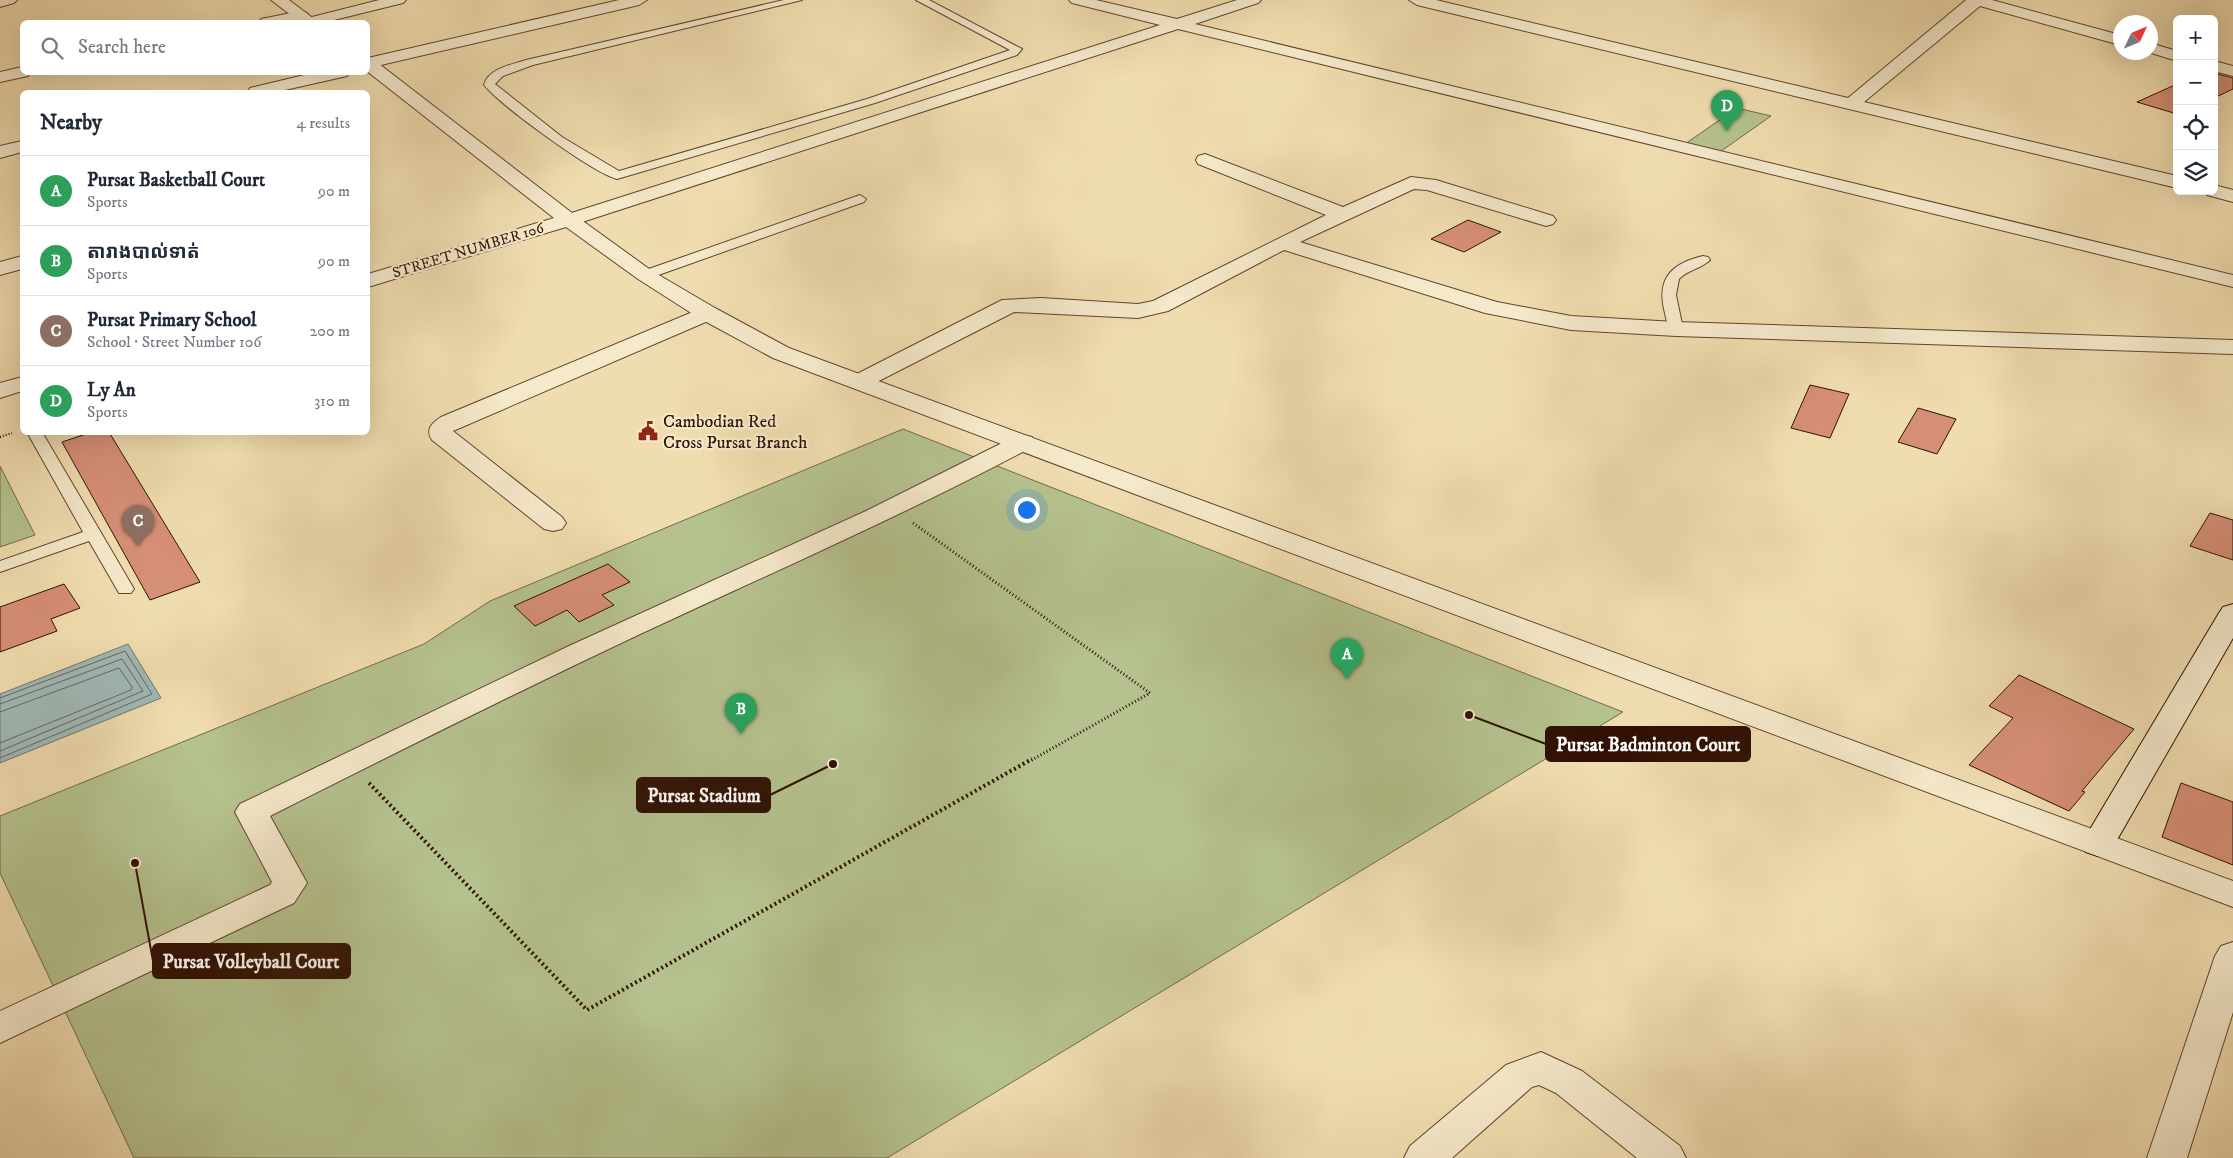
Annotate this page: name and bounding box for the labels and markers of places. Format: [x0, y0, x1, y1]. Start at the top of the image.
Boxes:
pin: D [1711, 90, 1743, 131]
place label: Cambodian Red Cross Pursat Branch [663, 411, 808, 454]
public building icon: Cambodian Red Cross Pursat Branch [637, 420, 659, 442]
pin: C [122, 505, 154, 546]
pin: A [1331, 638, 1363, 679]
pin: B [725, 693, 757, 734]
callout: Pursat Badminton Court [1546, 727, 1750, 761]
callout: Pursat Stadium [637, 778, 770, 812]
callout: Pursat Volleyball Court [153, 944, 350, 978]

